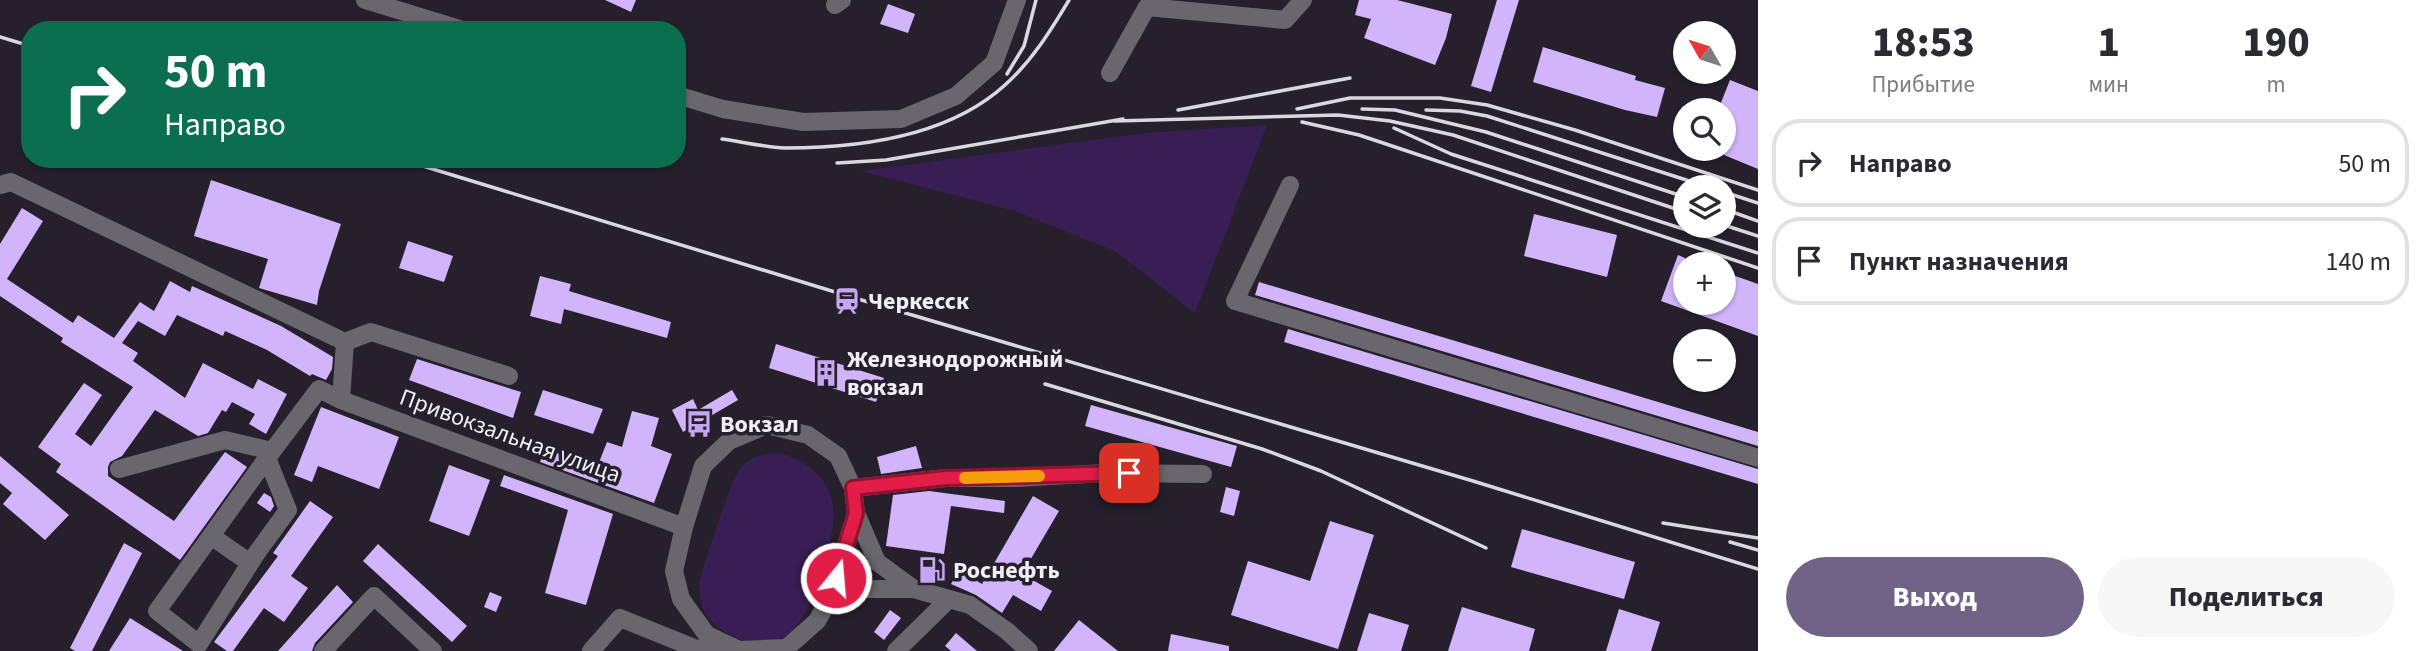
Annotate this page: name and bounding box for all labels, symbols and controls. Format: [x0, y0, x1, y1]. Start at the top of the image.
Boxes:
text: 18:53 [1872, 13, 1975, 73]
text: 1 [2097, 13, 2120, 73]
text: 190 [2242, 13, 2310, 73]
north arrow [1673, 21, 1736, 84]
map controls [1673, 21, 1736, 392]
text: 50 m [164, 37, 268, 107]
icon: right [49, 49, 140, 140]
text: Прибытие [1871, 68, 1975, 101]
text: мин [2088, 68, 2129, 101]
text: m [2266, 68, 2285, 101]
button: search [1673, 98, 1736, 161]
text: Направо [164, 102, 286, 148]
icon: right [1790, 144, 1828, 182]
text: Направо [1849, 145, 1952, 182]
text: 50 m [2338, 145, 2391, 182]
button: layers [1673, 175, 1736, 238]
icon: arrive [1790, 242, 1828, 280]
text: Пункт назначения [1849, 243, 2069, 280]
text: 140 m [2325, 243, 2391, 280]
button: + [1673, 252, 1736, 315]
place label: Черкесск [868, 284, 970, 319]
station icon: Черкесск [832, 286, 862, 316]
button: − [1673, 329, 1736, 392]
place label: Железнодорожный вокзал [847, 342, 1063, 405]
building icon: Железнодорожный вокзал [811, 358, 841, 388]
street label: Привокзальная улица [395, 380, 625, 492]
place label: Вокзал [720, 407, 799, 442]
bus stop icon: Вокзал [684, 409, 714, 439]
pin [1099, 443, 1159, 503]
icon: arrive [1110, 454, 1148, 492]
position arrow [799, 541, 873, 615]
place label: Роснефть [953, 553, 1060, 588]
fuel station icon: Роснефть [917, 555, 947, 585]
button: Выход [1786, 557, 2084, 637]
button: Поделиться [2098, 557, 2395, 637]

